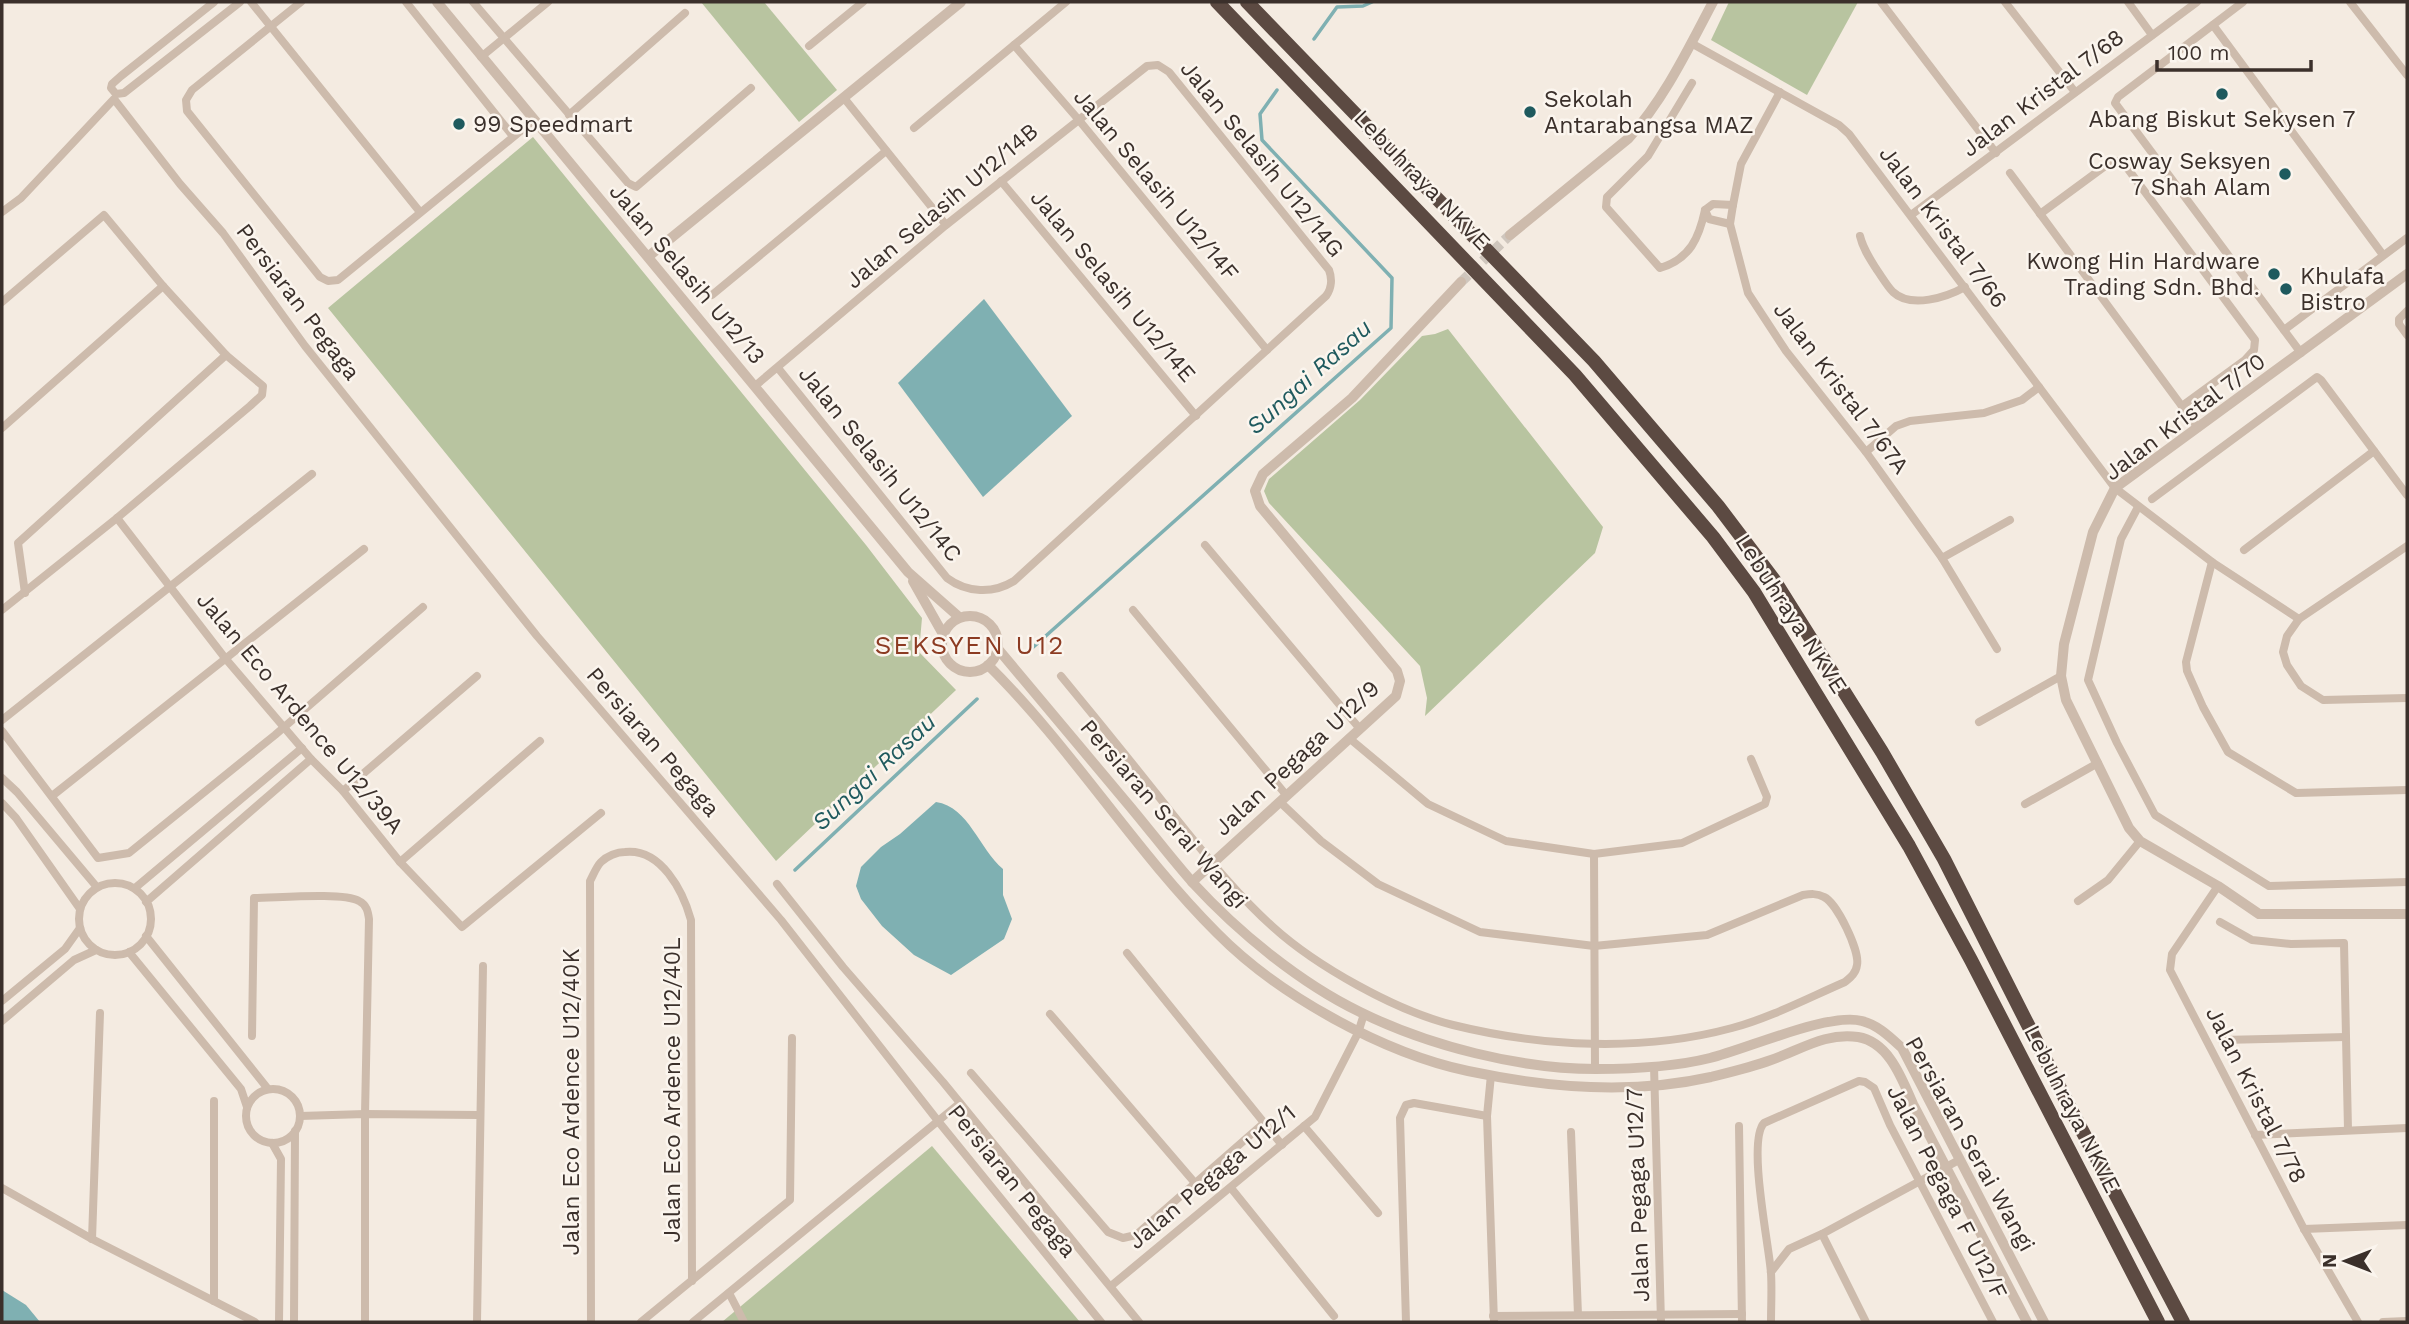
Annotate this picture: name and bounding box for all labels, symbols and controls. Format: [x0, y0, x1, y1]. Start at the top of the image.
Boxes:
street label: Jalan Kristal 7/68 [1957, 23, 2129, 163]
scale bar [2157, 28, 2311, 72]
text: 100 m [2168, 40, 2230, 65]
street label: Jalan Selasih U12/14G [1175, 55, 1349, 263]
street label: Jalan Selasih U12/14F [1068, 84, 1244, 286]
place label: Sekolah Antarabangsa MAZ [1544, 86, 1754, 139]
marker: Abang Biskut Sekysen 7 [2214, 86, 2230, 102]
street label: Lebuhraya NKVE [1348, 104, 1496, 256]
marker: Sekolah Antarabangsa MAZ [1522, 104, 1538, 120]
place label: Abang Biskut Sekysen 7 [2089, 106, 2356, 133]
place label: 99 Speedmart [473, 111, 633, 138]
marker: 99 Speedmart [451, 116, 467, 132]
street label: Jalan Selasih U12/14B [840, 118, 1044, 294]
street label: Jalan Kristal 7/66 [1873, 141, 2013, 313]
place label: Cosway Seksyen 7 Shah Alam [2088, 148, 2271, 201]
marker: Cosway Seksyen 7 Shah Alam [2277, 166, 2293, 182]
street label: Jalan Selasih U12/13 [604, 178, 770, 370]
street label: Jalan Selasih U12/14E [1025, 184, 1201, 388]
street label: Persiaran Pegaga [230, 218, 366, 386]
place label: Kwong Hin Hardware Trading Sdn. Bhd. [2026, 248, 2260, 301]
place label: Khulafa Bistro [2300, 263, 2385, 316]
marker: Kwong Hin Hardware Trading Sdn. Bhd. [2266, 266, 2282, 282]
marker: Khulafa Bistro [2278, 281, 2294, 297]
street label: Jalan Kristal 7/67A [1768, 297, 1914, 479]
water label: Sungai Rasau [1241, 314, 1377, 440]
street label: Jalan Kristal 7/70 [2099, 348, 2271, 486]
street label: Jalan Selasih U12/14C [793, 361, 967, 567]
street label: Lebuhraya NKVE [1729, 529, 1853, 699]
street label: Jalan Eco Ardence U12/39A [191, 587, 409, 839]
district label: SEKSYEN U12 [875, 630, 1065, 660]
street label: Persiaran Pegaga [581, 662, 725, 822]
street label: Jalan Pegaga U12/9 [1209, 675, 1385, 841]
water label: Sungai Rasau [806, 708, 942, 836]
street label: Persiaran Serai Wangi [1075, 714, 1253, 914]
street label: Jalan Eco Ardence U12/40L [659, 937, 686, 1243]
street label: Jalan Eco Ardence U12/40K [558, 949, 585, 1255]
street label: Jalan Kristal 7/78 [2200, 1002, 2312, 1188]
street label: Lebuhraya NKVE [2018, 1021, 2126, 1197]
street label: Persiaran Serai Wangi [1900, 1032, 2040, 1256]
street label: Jalan Pegaga F U12/F [1881, 1080, 2013, 1304]
street label: Jalan Pegaga U12/7 [1621, 1087, 1655, 1303]
street label: Persiaran Pegaga [942, 1099, 1082, 1263]
street label: Jalan Pegaga U12/1 [1123, 1099, 1301, 1255]
north arrow [2311, 1226, 2381, 1296]
text: N [2318, 1254, 2341, 1268]

